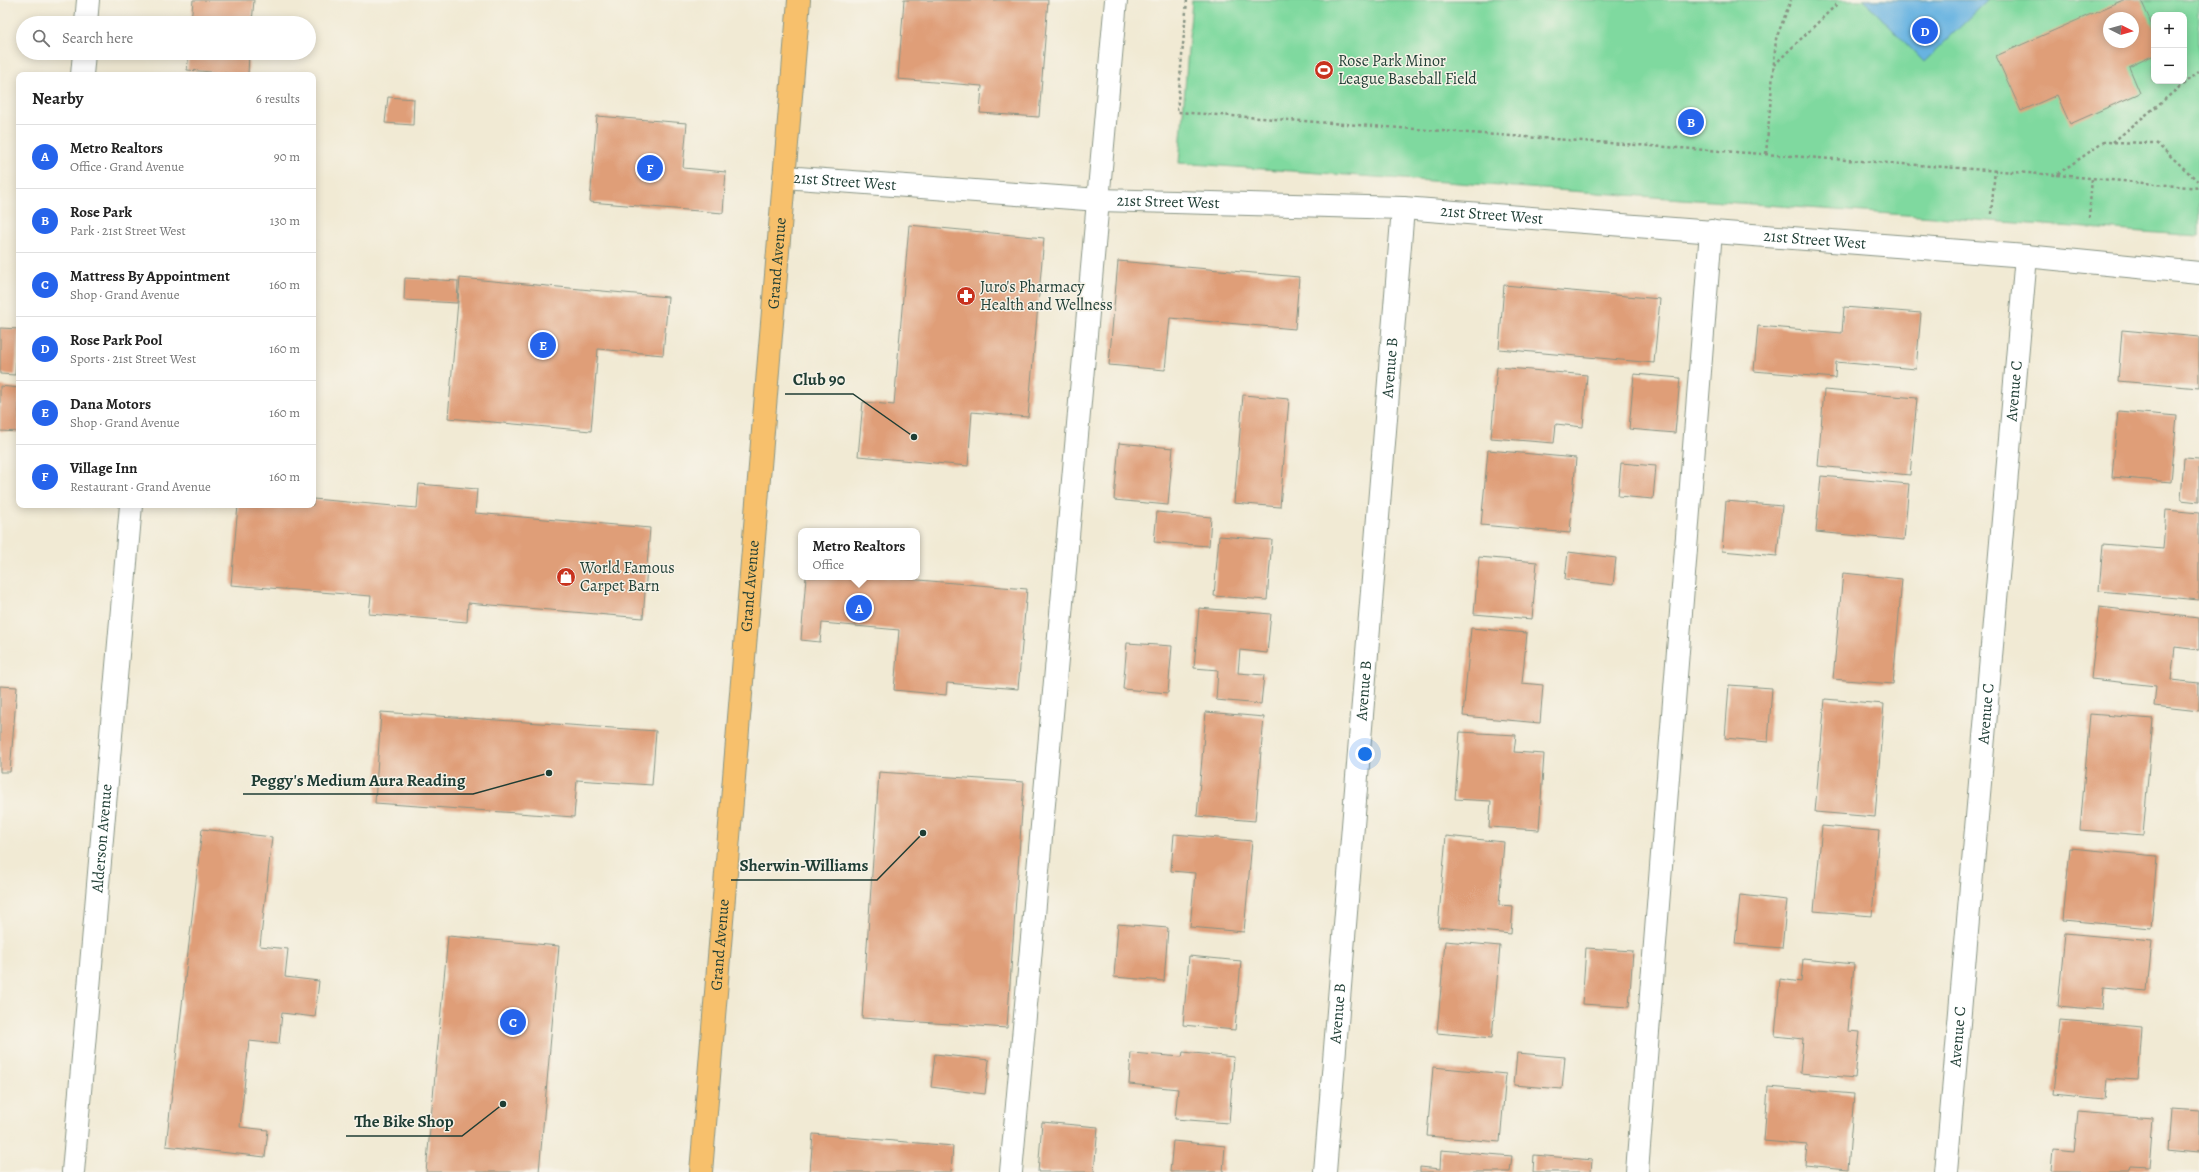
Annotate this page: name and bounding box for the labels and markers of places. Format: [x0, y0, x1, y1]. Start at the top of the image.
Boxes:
pin: D [1912, 16, 1938, 46]
place label: Rose Park Minor League Baseball Field [1338, 50, 1477, 90]
sports icon: Rose Park Minor League Baseball Field [1313, 59, 1335, 81]
pin: B [1678, 107, 1704, 137]
pin: F [637, 153, 663, 183]
place label: Juro's Pharmacy Health and Wellness [980, 276, 1113, 316]
pharmacy icon: Juro's Pharmacy Health and Wellness [955, 285, 977, 307]
pin: E [530, 330, 556, 360]
callout: Club 90 [785, 365, 853, 394]
place label: World Famous Carpet Barn [579, 557, 675, 597]
shop icon: World Famous Carpet Barn [555, 566, 577, 588]
pin: A [846, 593, 872, 623]
callout: Peggy's Medium Aura Reading [243, 765, 473, 794]
callout: Sherwin-Williams [731, 851, 877, 880]
pin: C [500, 1007, 526, 1037]
callout: The Bike Shop [346, 1107, 462, 1136]

